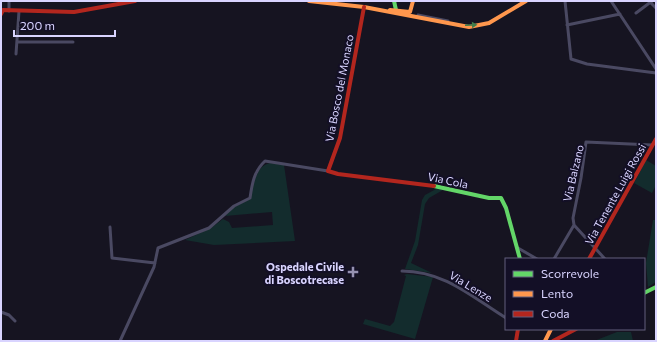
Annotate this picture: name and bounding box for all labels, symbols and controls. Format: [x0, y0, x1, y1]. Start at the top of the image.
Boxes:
scale bar [14, 12, 115, 38]
text: 200 m [20, 18, 55, 32]
one-way arrow [465, 22, 477, 29]
street label: Via Bosco del Monaco [322, 33, 356, 143]
street label: Via Tenente Luigi Rossi [582, 141, 648, 247]
street label: Via Balzano [560, 143, 586, 203]
street label: Via Cola [427, 169, 469, 191]
legend [505, 258, 645, 330]
place label: Ospedale Civile di Boscotrecase [265, 260, 344, 286]
marker: Ospedale Civile di Boscotrecase [347, 266, 359, 278]
text: Scorrevole [541, 266, 599, 280]
street label: Via Lenze [447, 268, 495, 304]
text: Lento [541, 286, 573, 300]
text: Coda [541, 306, 570, 320]

